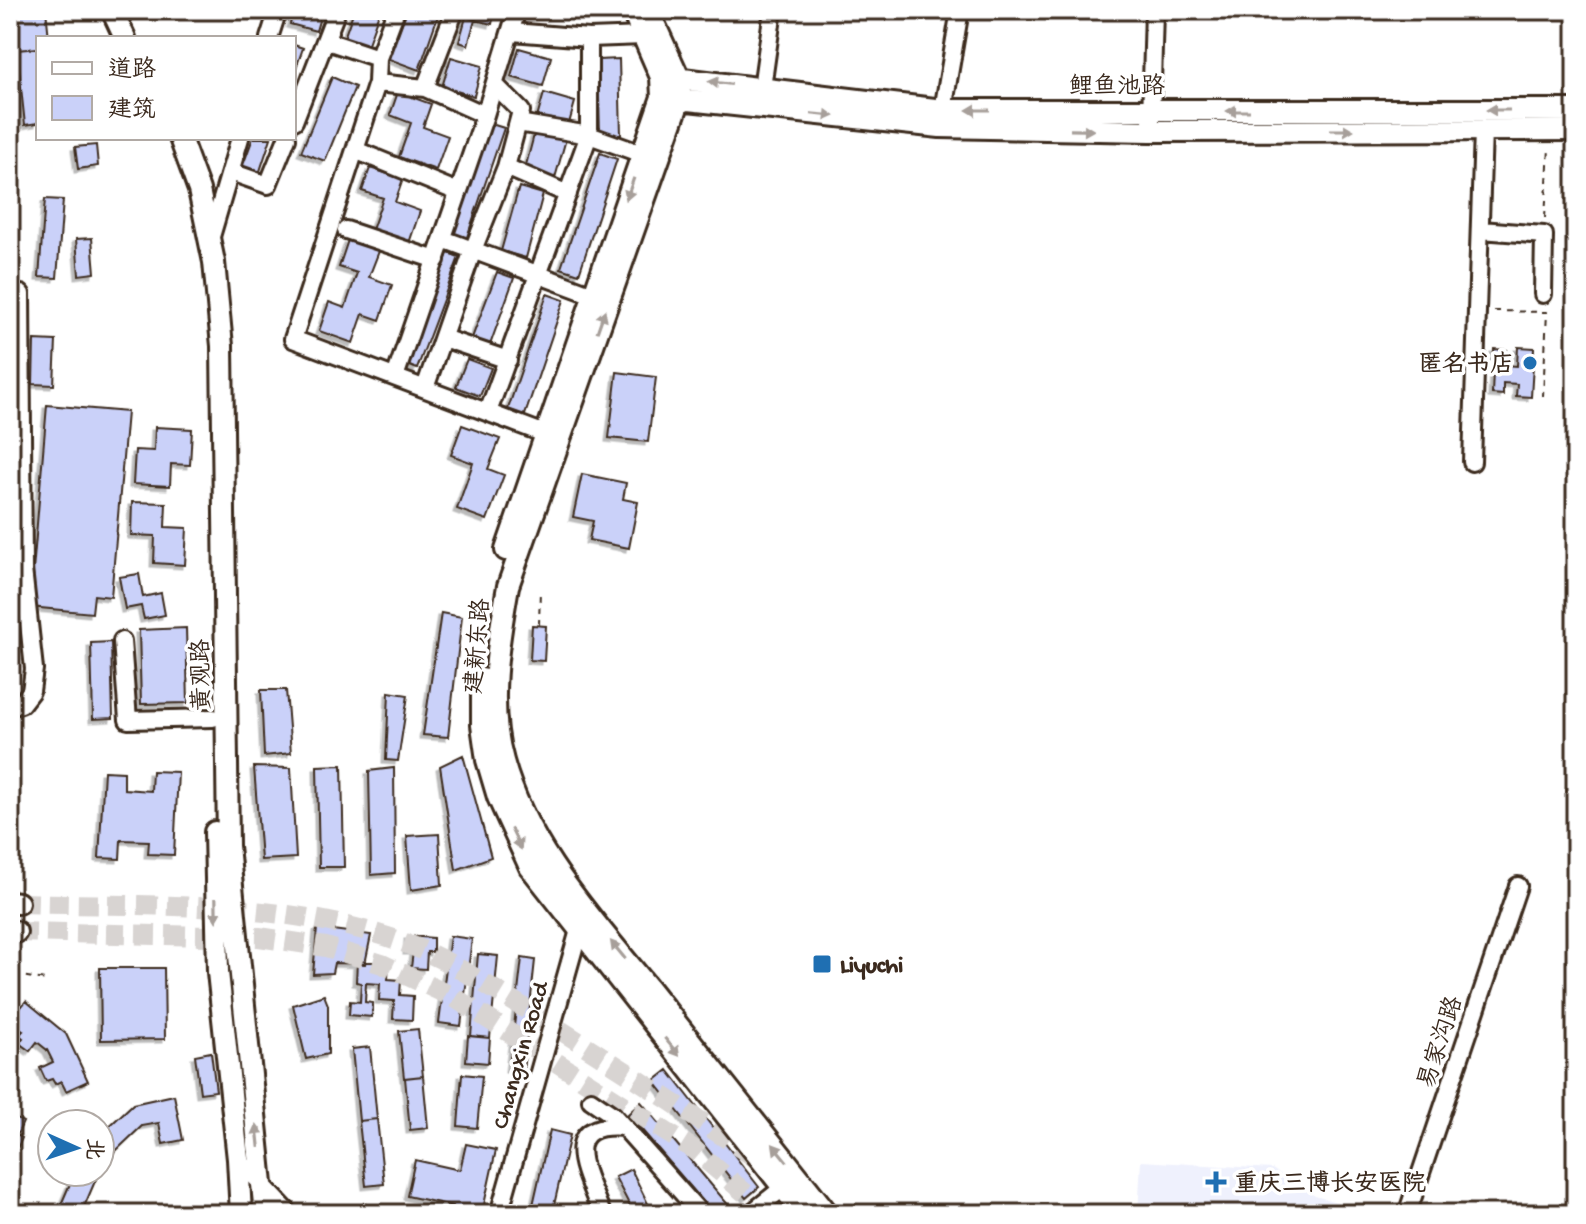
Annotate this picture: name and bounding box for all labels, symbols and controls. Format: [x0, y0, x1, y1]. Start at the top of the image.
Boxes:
legend [36, 36, 296, 140]
text: 道路 [108, 55, 156, 86]
street label: 鲤鱼池路 [1069, 72, 1165, 103]
one-way arrow [707, 76, 732, 89]
text: 建筑 [108, 96, 156, 126]
one-way arrow [965, 104, 990, 116]
one-way arrow [1485, 104, 1510, 116]
one-way arrow [1225, 105, 1250, 117]
one-way arrow [810, 108, 835, 121]
one-way arrow [1070, 123, 1095, 136]
one-way arrow [1330, 124, 1355, 136]
one-way arrow [623, 177, 635, 201]
one-way arrow [596, 309, 608, 333]
place label: 匿名书店 [1418, 351, 1514, 381]
marker: 匿名书店 [1521, 354, 1539, 372]
street label: 建新东路 [459, 597, 498, 695]
street label: 黄观路 [186, 639, 219, 711]
one-way arrow [510, 828, 523, 851]
one-way arrow [210, 898, 223, 923]
one-way arrow [610, 940, 626, 960]
marker: Liyuchi [811, 953, 833, 975]
place label: Liyuchi [840, 953, 903, 982]
street label: Changxin Road [488, 977, 558, 1133]
street label: 易家沟路 [1412, 992, 1471, 1093]
one-way arrow [663, 1037, 680, 1057]
north arrow [36, 1108, 116, 1188]
one-way arrow [252, 1123, 265, 1148]
text: 北 [78, 1137, 106, 1161]
one-way arrow [772, 1143, 788, 1163]
place label: 重庆三博长安医院 [1234, 1170, 1426, 1200]
marker: 重庆三博长安医院 [1205, 1171, 1227, 1193]

